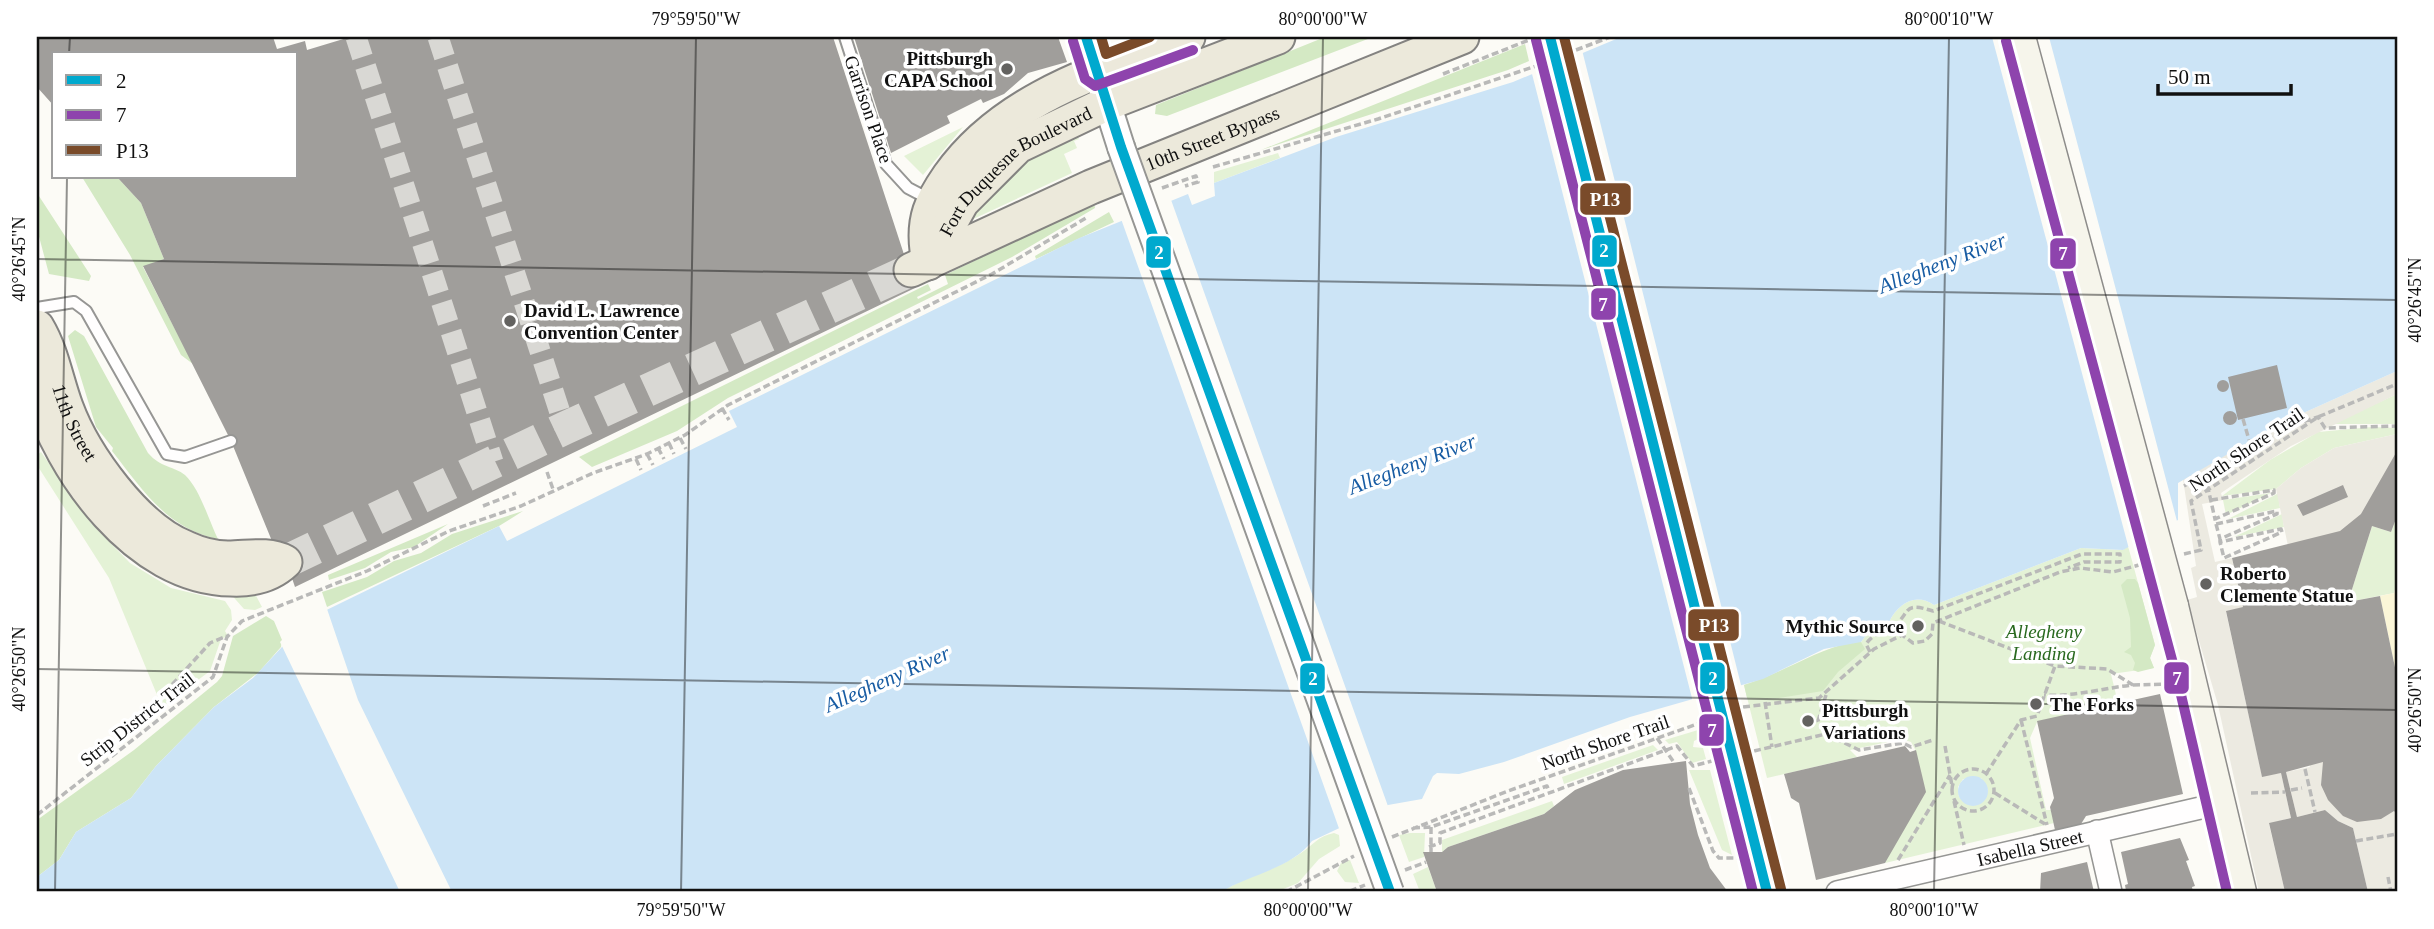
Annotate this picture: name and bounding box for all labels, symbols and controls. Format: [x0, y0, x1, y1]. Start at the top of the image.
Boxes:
text: 79°59'50"W [652, 9, 740, 29]
text: 80°00'00"W [1279, 9, 1367, 29]
text: 80°00'10"W [1905, 9, 1993, 29]
place label: Pittsburgh CAPA School [884, 48, 993, 91]
legend [52, 52, 298, 178]
scale bar [2158, 52, 2290, 96]
street label: Garrison Place [840, 53, 897, 166]
marker: Pittsburgh CAPA School [999, 61, 1015, 77]
text: 50 m [2168, 65, 2211, 89]
text: 2 [116, 69, 127, 93]
street label: Fort Duquesne Boulevard [935, 102, 1096, 240]
street label: 10th Street Bypass [1142, 102, 1282, 175]
text: 7 [116, 103, 127, 127]
text: P13 [116, 139, 149, 163]
line badge: P13 [1579, 182, 1632, 216]
text: P13 [1590, 189, 1620, 210]
text: 40°26'45"N [9, 217, 29, 301]
water label: Allegheny River [1873, 227, 2010, 299]
line badge: 2 [1591, 234, 1618, 268]
line badge: 2 [1145, 235, 1172, 269]
line badge: 7 [2049, 237, 2077, 270]
text: 2 [1599, 240, 1609, 261]
text: 2 [1154, 242, 1164, 263]
text: 7 [2058, 243, 2068, 264]
text: 40°26'45"N [2405, 258, 2425, 342]
line badge: 7 [1590, 287, 1617, 321]
text: 7 [1598, 294, 1608, 315]
place label: David L. Lawrence Convention Center [524, 300, 679, 343]
marker: David L. Lawrence Convention Center [502, 313, 518, 329]
street label: 11th Street [48, 382, 102, 466]
street label: North Shore Trail [2185, 403, 2308, 496]
water label: Allegheny River [1343, 428, 1480, 500]
place label: Roberto Clemente Statue [2220, 563, 2354, 606]
marker: Roberto Clemente Statue [2198, 576, 2214, 592]
line badge: P13 [1687, 608, 1740, 642]
text: P13 [1699, 615, 1729, 636]
place label: Mythic Source [1786, 616, 1904, 637]
marker: Mythic Source [1910, 618, 1926, 634]
park label: Allegheny Landing [2004, 621, 2083, 664]
text: 40°26'50"N [9, 627, 29, 711]
water label: Allegheny River [819, 640, 954, 718]
line badge: 2 [1699, 661, 1726, 695]
line badge: 7 [2163, 661, 2190, 695]
line badge: 2 [1299, 662, 1326, 695]
street label: Strip District Trail [76, 668, 199, 771]
text: 2 [1308, 668, 1318, 689]
text: 2 [1708, 668, 1718, 689]
text: 7 [2172, 668, 2182, 689]
text: 40°26'50"N [2405, 668, 2425, 752]
place label: The Forks [2050, 694, 2134, 715]
marker: The Forks [2028, 696, 2044, 712]
place label: Pittsburgh Variations [1822, 700, 1909, 743]
street label: North Shore Trail [1538, 711, 1672, 774]
line badge: 7 [1698, 713, 1725, 747]
marker: Pittsburgh Variations [1800, 713, 1816, 729]
text: 7 [1707, 720, 1717, 741]
street label: Isabella Street [1975, 825, 2086, 870]
text: 79°59'50"W [637, 900, 725, 920]
text: 80°00'00"W [1264, 900, 1352, 920]
text: 80°00'10"W [1890, 900, 1978, 920]

